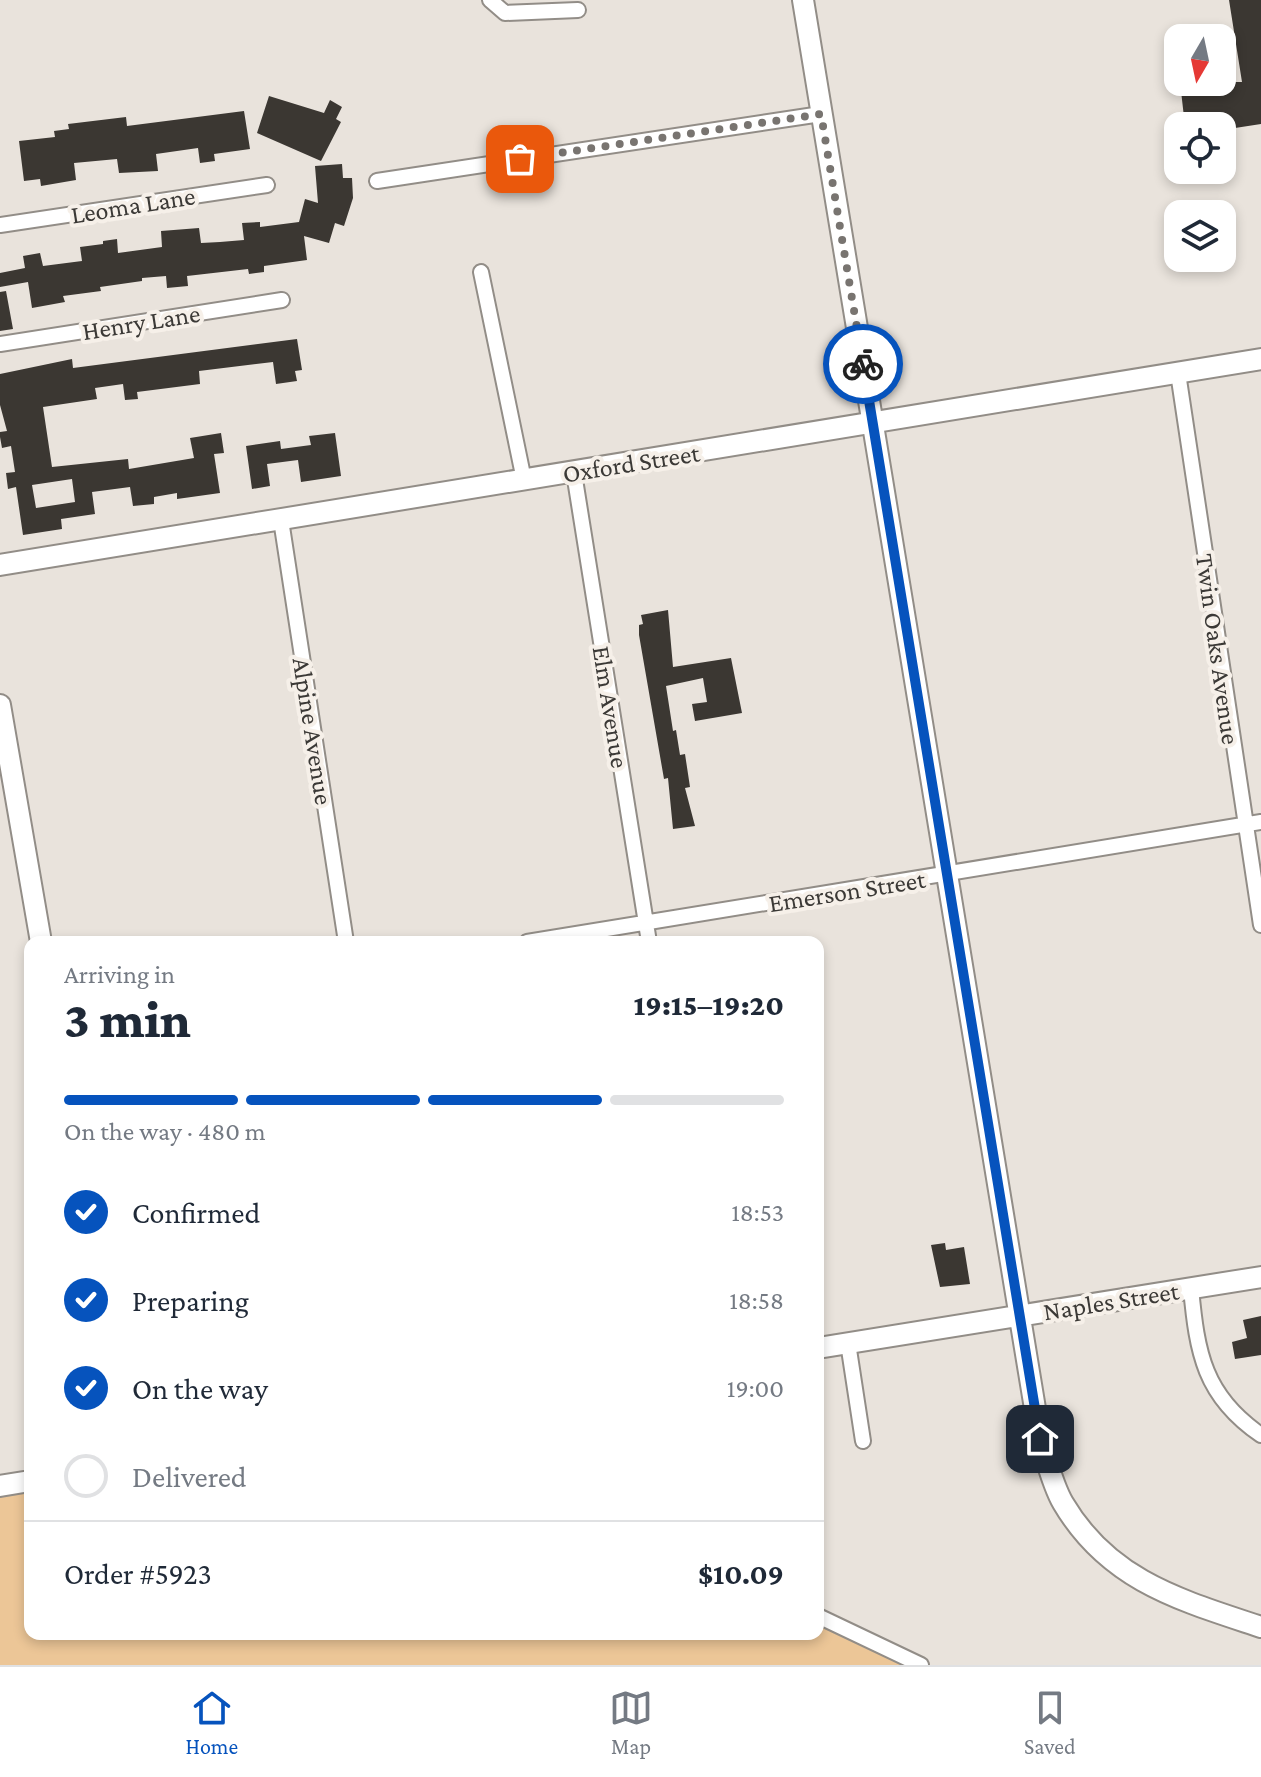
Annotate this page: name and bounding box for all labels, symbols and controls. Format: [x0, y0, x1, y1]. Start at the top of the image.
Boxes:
north arrow [1164, 24, 1236, 96]
map controls [1164, 24, 1236, 272]
button: locate [1164, 112, 1236, 184]
pin [486, 125, 554, 193]
icon: bag [498, 137, 542, 181]
street label: Leoma Lane [69, 181, 197, 230]
button: layers [1164, 200, 1236, 272]
street label: Henry Lane [80, 299, 202, 346]
courier [823, 324, 903, 404]
icon: bike [841, 342, 885, 386]
street label: Oxford Street [561, 438, 702, 489]
street label: Twin Oaks Avenue [1190, 552, 1245, 746]
street label: Elm Avenue [587, 644, 634, 770]
street label: Alpine Avenue [287, 655, 338, 807]
street label: Emerson Street [767, 865, 928, 918]
text: Arriving in [64, 960, 175, 989]
text: 19:15–19:20 [633, 988, 784, 1021]
text: 3 min [64, 990, 191, 1048]
text: On the way · 480 m [64, 1117, 266, 1146]
icon: check [64, 1190, 108, 1234]
text: Confirmed [132, 1196, 260, 1229]
text: 18:53 [731, 1198, 784, 1227]
street label: Naples Street [1041, 1276, 1181, 1327]
icon: check [64, 1278, 108, 1322]
text: Preparing [132, 1284, 249, 1317]
text: 18:58 [729, 1286, 784, 1315]
icon: check [64, 1366, 108, 1410]
text: On the way [132, 1372, 268, 1405]
text: 19:00 [727, 1374, 784, 1403]
pin [1006, 1405, 1074, 1473]
icon: home [1018, 1417, 1062, 1461]
text: Delivered [132, 1460, 247, 1493]
text: Order #5923 [64, 1557, 212, 1590]
text: $10.09 [698, 1557, 784, 1590]
tab: Home [185, 1686, 238, 1759]
tab: Map [609, 1686, 653, 1759]
tab: Saved [1024, 1686, 1076, 1759]

